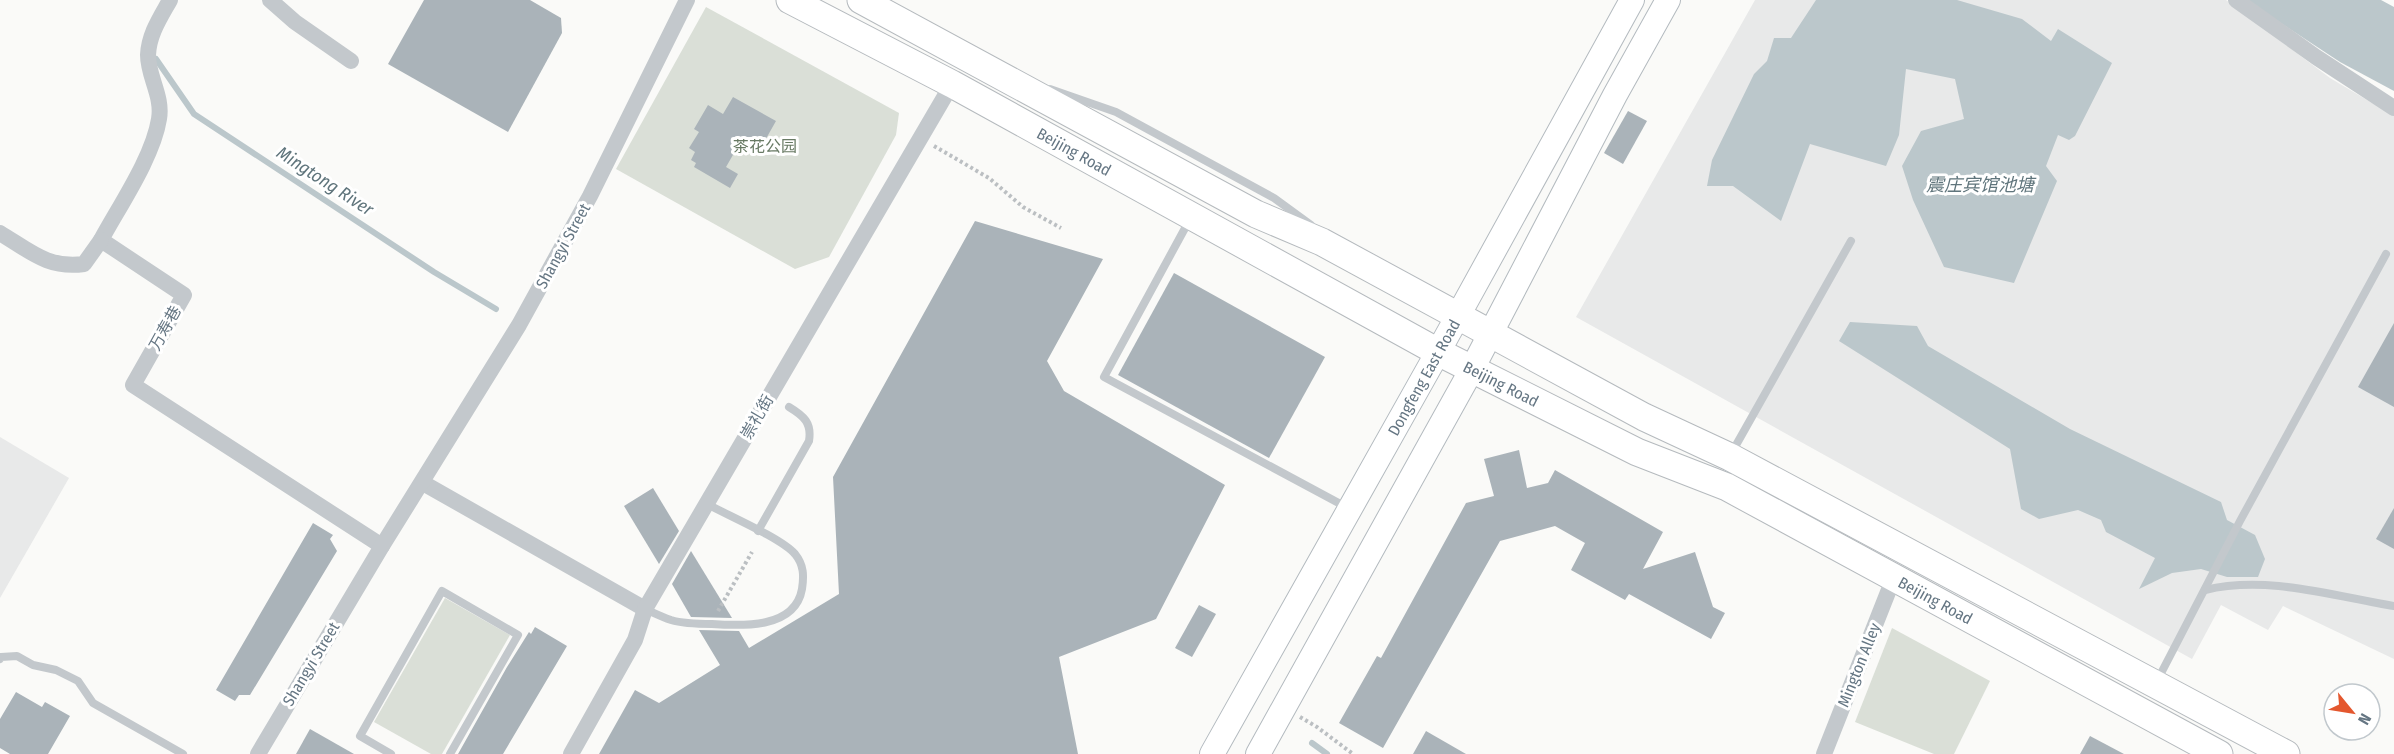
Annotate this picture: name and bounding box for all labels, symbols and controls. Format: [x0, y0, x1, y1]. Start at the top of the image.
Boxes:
street label: Beijing Road [1034, 123, 1115, 179]
park label: 茶花公园 [733, 137, 797, 156]
water label: Mingtong River [272, 142, 378, 221]
water label: 震庄宾馆池塘 [1926, 174, 2037, 196]
street label: Shangyi Street [532, 199, 595, 292]
street label: 万寿巷 [145, 302, 185, 354]
street label: Dongfeng East Road [1384, 316, 1464, 439]
street label: Beijing Road [1460, 357, 1542, 411]
street label: 崇礼街 [737, 391, 777, 443]
street label: Beijing Road [1895, 572, 1976, 628]
street label: Shangyi Street [279, 618, 344, 709]
street label: Mington Alley [1834, 620, 1885, 710]
north arrow [2322, 682, 2382, 742]
text: N [2354, 710, 2375, 728]

